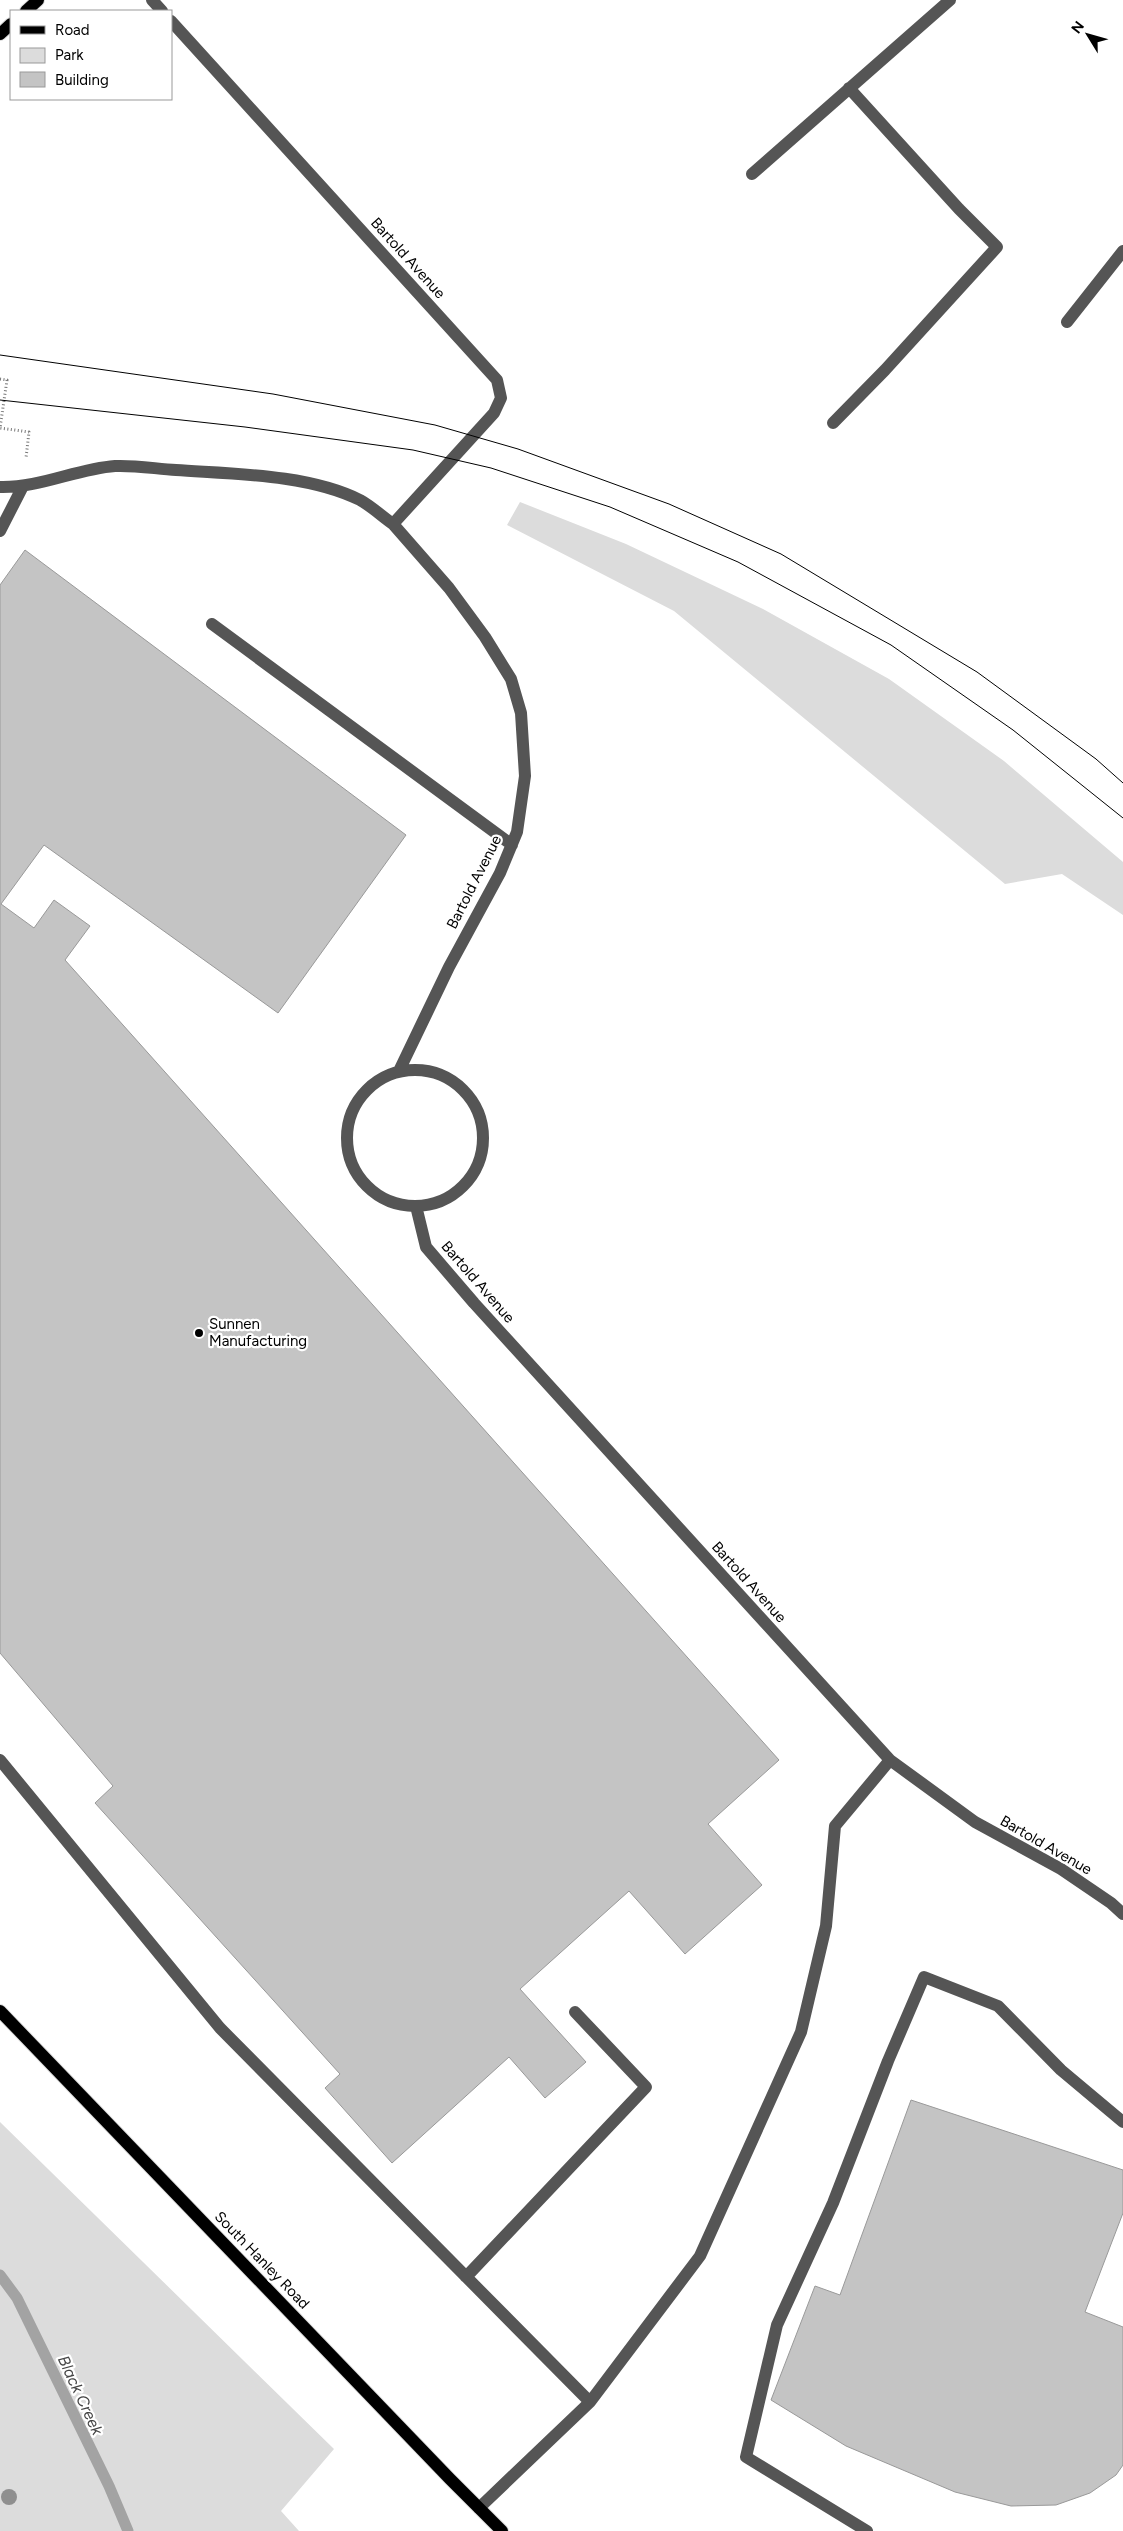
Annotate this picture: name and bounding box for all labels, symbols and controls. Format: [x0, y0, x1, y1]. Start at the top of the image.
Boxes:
legend [10, 10, 172, 100]
north arrow [1063, 10, 1113, 60]
text: N [1068, 18, 1088, 37]
text: Road [55, 21, 90, 39]
text: Park [55, 46, 84, 64]
text: Building [55, 71, 109, 89]
street label: Bartold Avenue [367, 214, 449, 302]
street label: Bartold Avenue [443, 832, 505, 932]
street label: Bartold Avenue [438, 1237, 518, 1327]
place label: Sunnen Manufacturing [209, 1315, 307, 1350]
marker: Sunnen Manufacturing [193, 1327, 205, 1339]
street label: Bartold Avenue [708, 1538, 790, 1626]
street label: Bartold Avenue [997, 1812, 1095, 1878]
street label: South Hanley Road [211, 2207, 313, 2313]
water label: Black Creek [54, 2353, 108, 2439]

